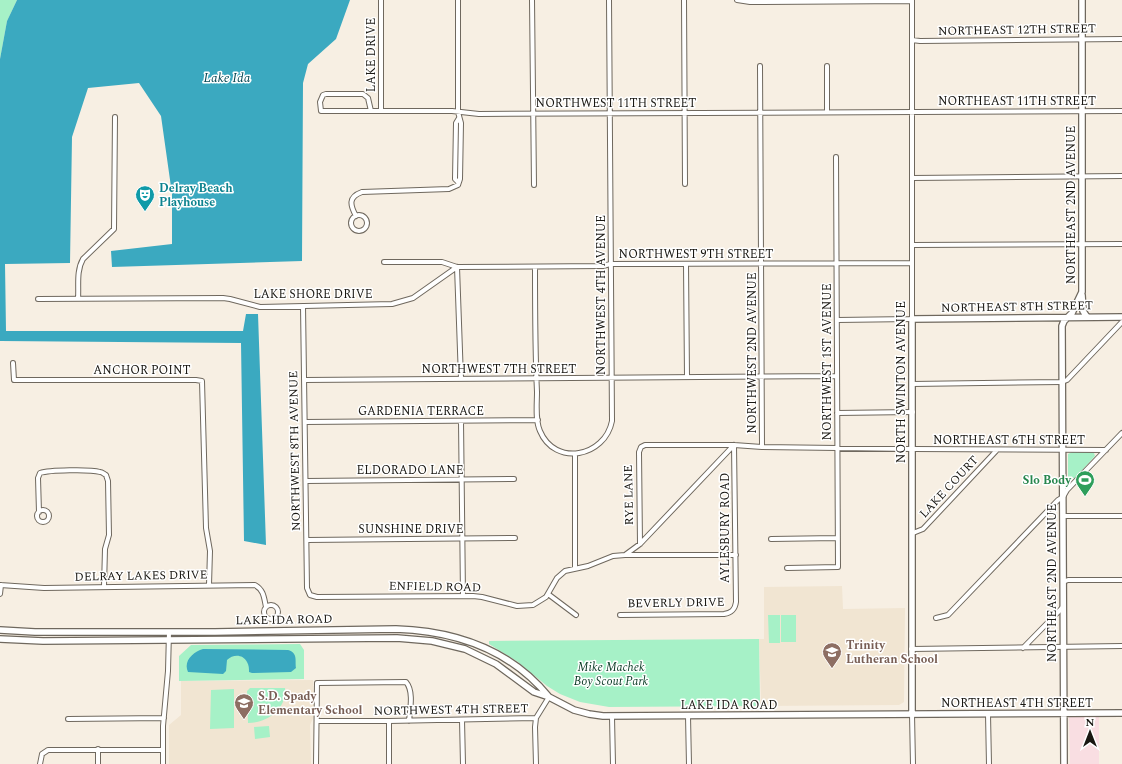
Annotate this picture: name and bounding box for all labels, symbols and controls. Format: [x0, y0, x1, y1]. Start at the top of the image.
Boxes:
street label: LAKE DRIVE [362, 18, 381, 92]
street label: NORTHEAST 12TH STREET [938, 19, 1096, 41]
water label: Lake Ida [204, 68, 251, 88]
street label: NORTHEAST 11TH STREET [938, 92, 1096, 111]
street label: NORTHWEST 11TH STREET [536, 94, 696, 113]
street label: NORTHEAST 2ND AVENUE [1062, 126, 1081, 284]
place label: Delray Beach Playhouse [159, 179, 233, 212]
theatre icon: Delray Beach Playhouse [134, 184, 156, 212]
street label: NORTHWEST 4TH AVENUE [592, 215, 611, 375]
street label: NORTHWEST 9TH STREET [619, 245, 773, 264]
street label: NORTHWEST 2ND AVENUE [743, 272, 762, 434]
street label: NORTHWEST 1ST AVENUE [818, 283, 837, 441]
street label: LAKE SHORE DRIVE [254, 285, 372, 304]
street label: NORTHEAST 8TH STREET [941, 296, 1093, 318]
street label: NORTH SWINTON AVENUE [892, 301, 911, 463]
street label: NORTHWEST 7TH STREET [422, 360, 576, 379]
street label: ANCHOR POINT [93, 361, 191, 380]
street label: NORTHWEST 8TH AVENUE [284, 371, 306, 531]
street label: GARDENIA TERRACE [358, 402, 484, 421]
street label: NORTHEAST 6TH STREET [933, 431, 1085, 450]
street label: LAKE COURT [915, 451, 983, 523]
street label: ELDORADO LANE [356, 461, 464, 480]
street label: RYE LANE [619, 465, 639, 525]
sports icon: Slo Body [1074, 469, 1096, 497]
place label: Slo Body [1023, 471, 1072, 490]
street label: AYLESBURY ROAD [716, 473, 735, 583]
street label: NORTHEAST 2ND AVENUE [1043, 504, 1062, 662]
street label: SUNSHINE DRIVE [358, 520, 464, 539]
street label: DELRAY LAKES DRIVE [74, 565, 208, 587]
street label: ENFIELD ROAD [389, 577, 481, 597]
street label: BEVERLY DRIVE [627, 593, 725, 613]
street label: LAKE IDA ROAD [235, 610, 333, 630]
place label: Trinity Lutheran School [846, 636, 938, 669]
school or university icon: Trinity Lutheran School [821, 641, 843, 669]
park label: Mike Machek Boy Scout Park [574, 658, 649, 691]
place label: S.D. Spady Elementary School [258, 687, 362, 720]
school or university icon: S.D. Spady Elementary School [233, 692, 255, 720]
street label: NORTHEAST 4TH STREET [941, 694, 1093, 713]
street label: LAKE IDA ROAD [681, 696, 777, 715]
street label: NORTHWEST 4TH STREET [373, 699, 529, 721]
north arrow [1070, 712, 1110, 752]
text: N [1086, 714, 1095, 731]

